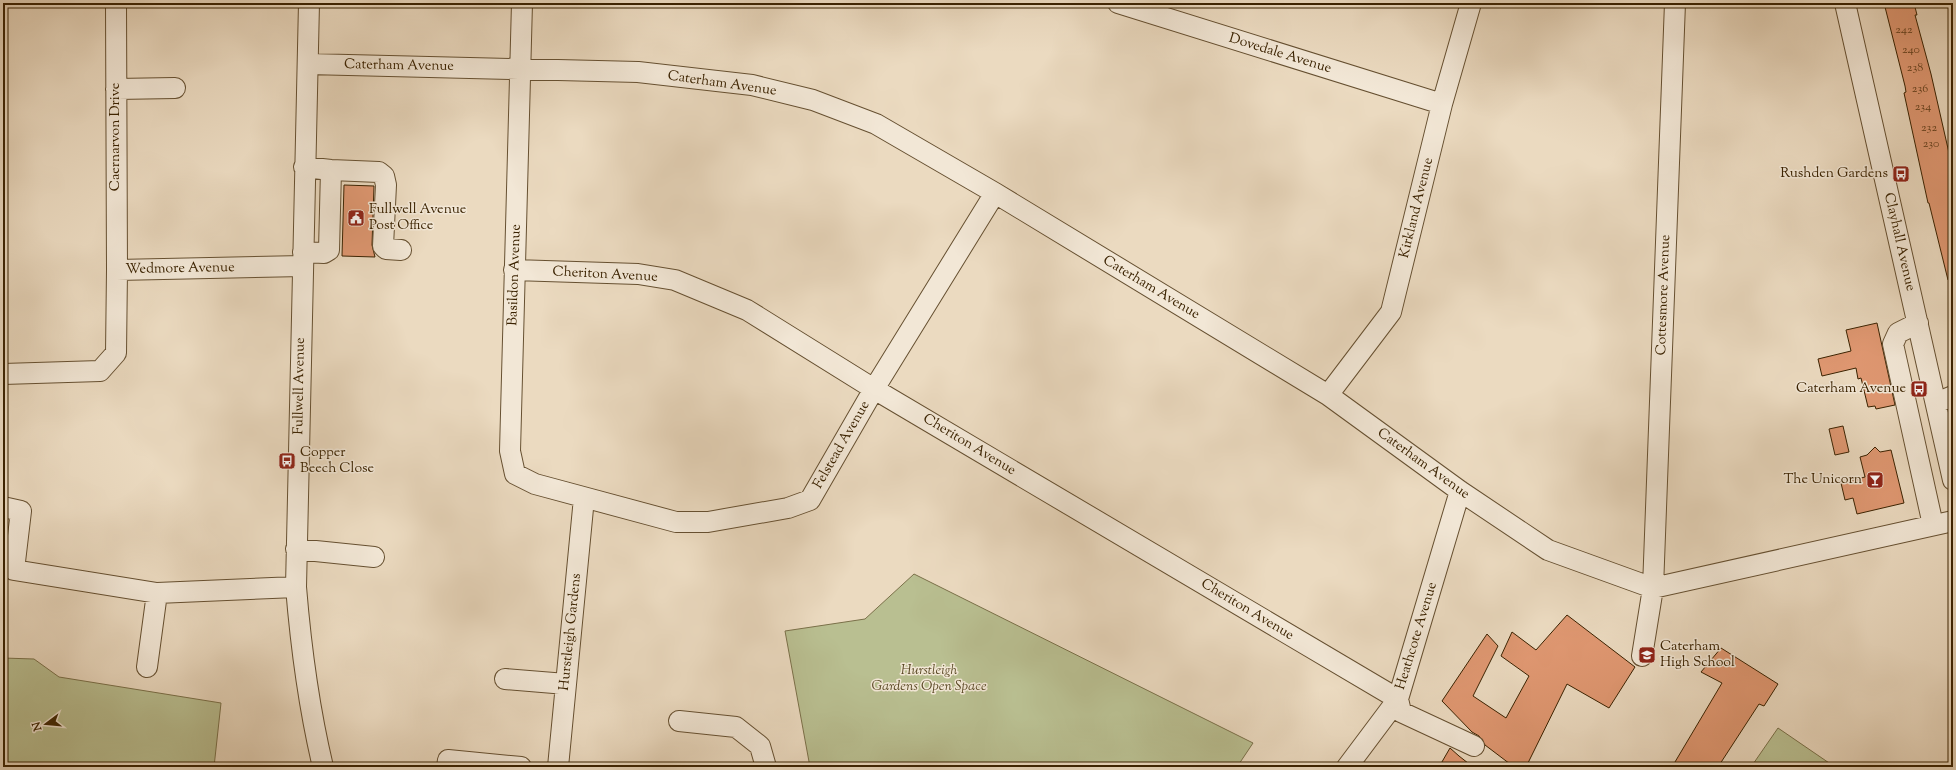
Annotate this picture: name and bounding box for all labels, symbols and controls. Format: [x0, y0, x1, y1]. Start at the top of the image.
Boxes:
house number: 242 [1895, 21, 1913, 39]
street label: Dovedale Avenue [1226, 29, 1334, 79]
house number: 240 [1902, 41, 1920, 59]
street label: Caterham Avenue [344, 55, 454, 77]
house number: 238 [1907, 59, 1923, 77]
street label: Caterham Avenue [666, 66, 778, 102]
house number: 236 [1912, 80, 1928, 98]
street label: Caernarvon Drive [106, 83, 126, 191]
house number: 234 [1915, 98, 1931, 116]
house number: 232 [1921, 119, 1937, 137]
house number: 230 [1923, 135, 1939, 153]
street label: Kirkland Avenue [1395, 156, 1439, 260]
place label: Rushden Gardens [1780, 164, 1888, 184]
bus stop icon: Rushden Gardens [1891, 164, 1911, 184]
street label: Clayhall Avenue [1878, 191, 1920, 293]
place label: Fullwell Avenue Post Office [369, 200, 466, 236]
public building icon: Fullwell Avenue Post Office [346, 208, 366, 228]
street label: Basildon Avenue [503, 224, 527, 326]
street label: Cottesmore Avenue [1652, 234, 1676, 356]
street label: Caterham Avenue [1099, 251, 1203, 325]
street label: Wedmore Avenue [125, 258, 235, 280]
street label: Cheriton Avenue [552, 262, 658, 288]
street label: Fullwell Avenue [289, 337, 311, 435]
place label: Caterham Avenue [1796, 379, 1906, 399]
bus stop icon: Caterham Avenue [1909, 379, 1929, 399]
street label: Felstead Avenue [809, 397, 875, 493]
street label: Cheriton Avenue [919, 409, 1019, 481]
street label: Caterham Avenue [1373, 424, 1473, 504]
place label: Copper Beech Close [300, 443, 374, 479]
bus stop icon: Copper Beech Close [277, 451, 297, 471]
place label: The Unicorn [1783, 470, 1862, 490]
bar icon: The Unicorn [1865, 470, 1885, 490]
street label: Hurstleigh Gardens [555, 572, 587, 692]
street label: Cheriton Avenue [1197, 574, 1297, 646]
street label: Heathcote Avenue [1391, 580, 1443, 692]
place label: Caterham High School [1660, 637, 1735, 673]
school or university icon: Caterham High School [1637, 645, 1657, 665]
park label: Hurstleigh Gardens Open Space [871, 661, 987, 697]
north arrow [26, 704, 66, 744]
text: N [28, 720, 47, 734]

